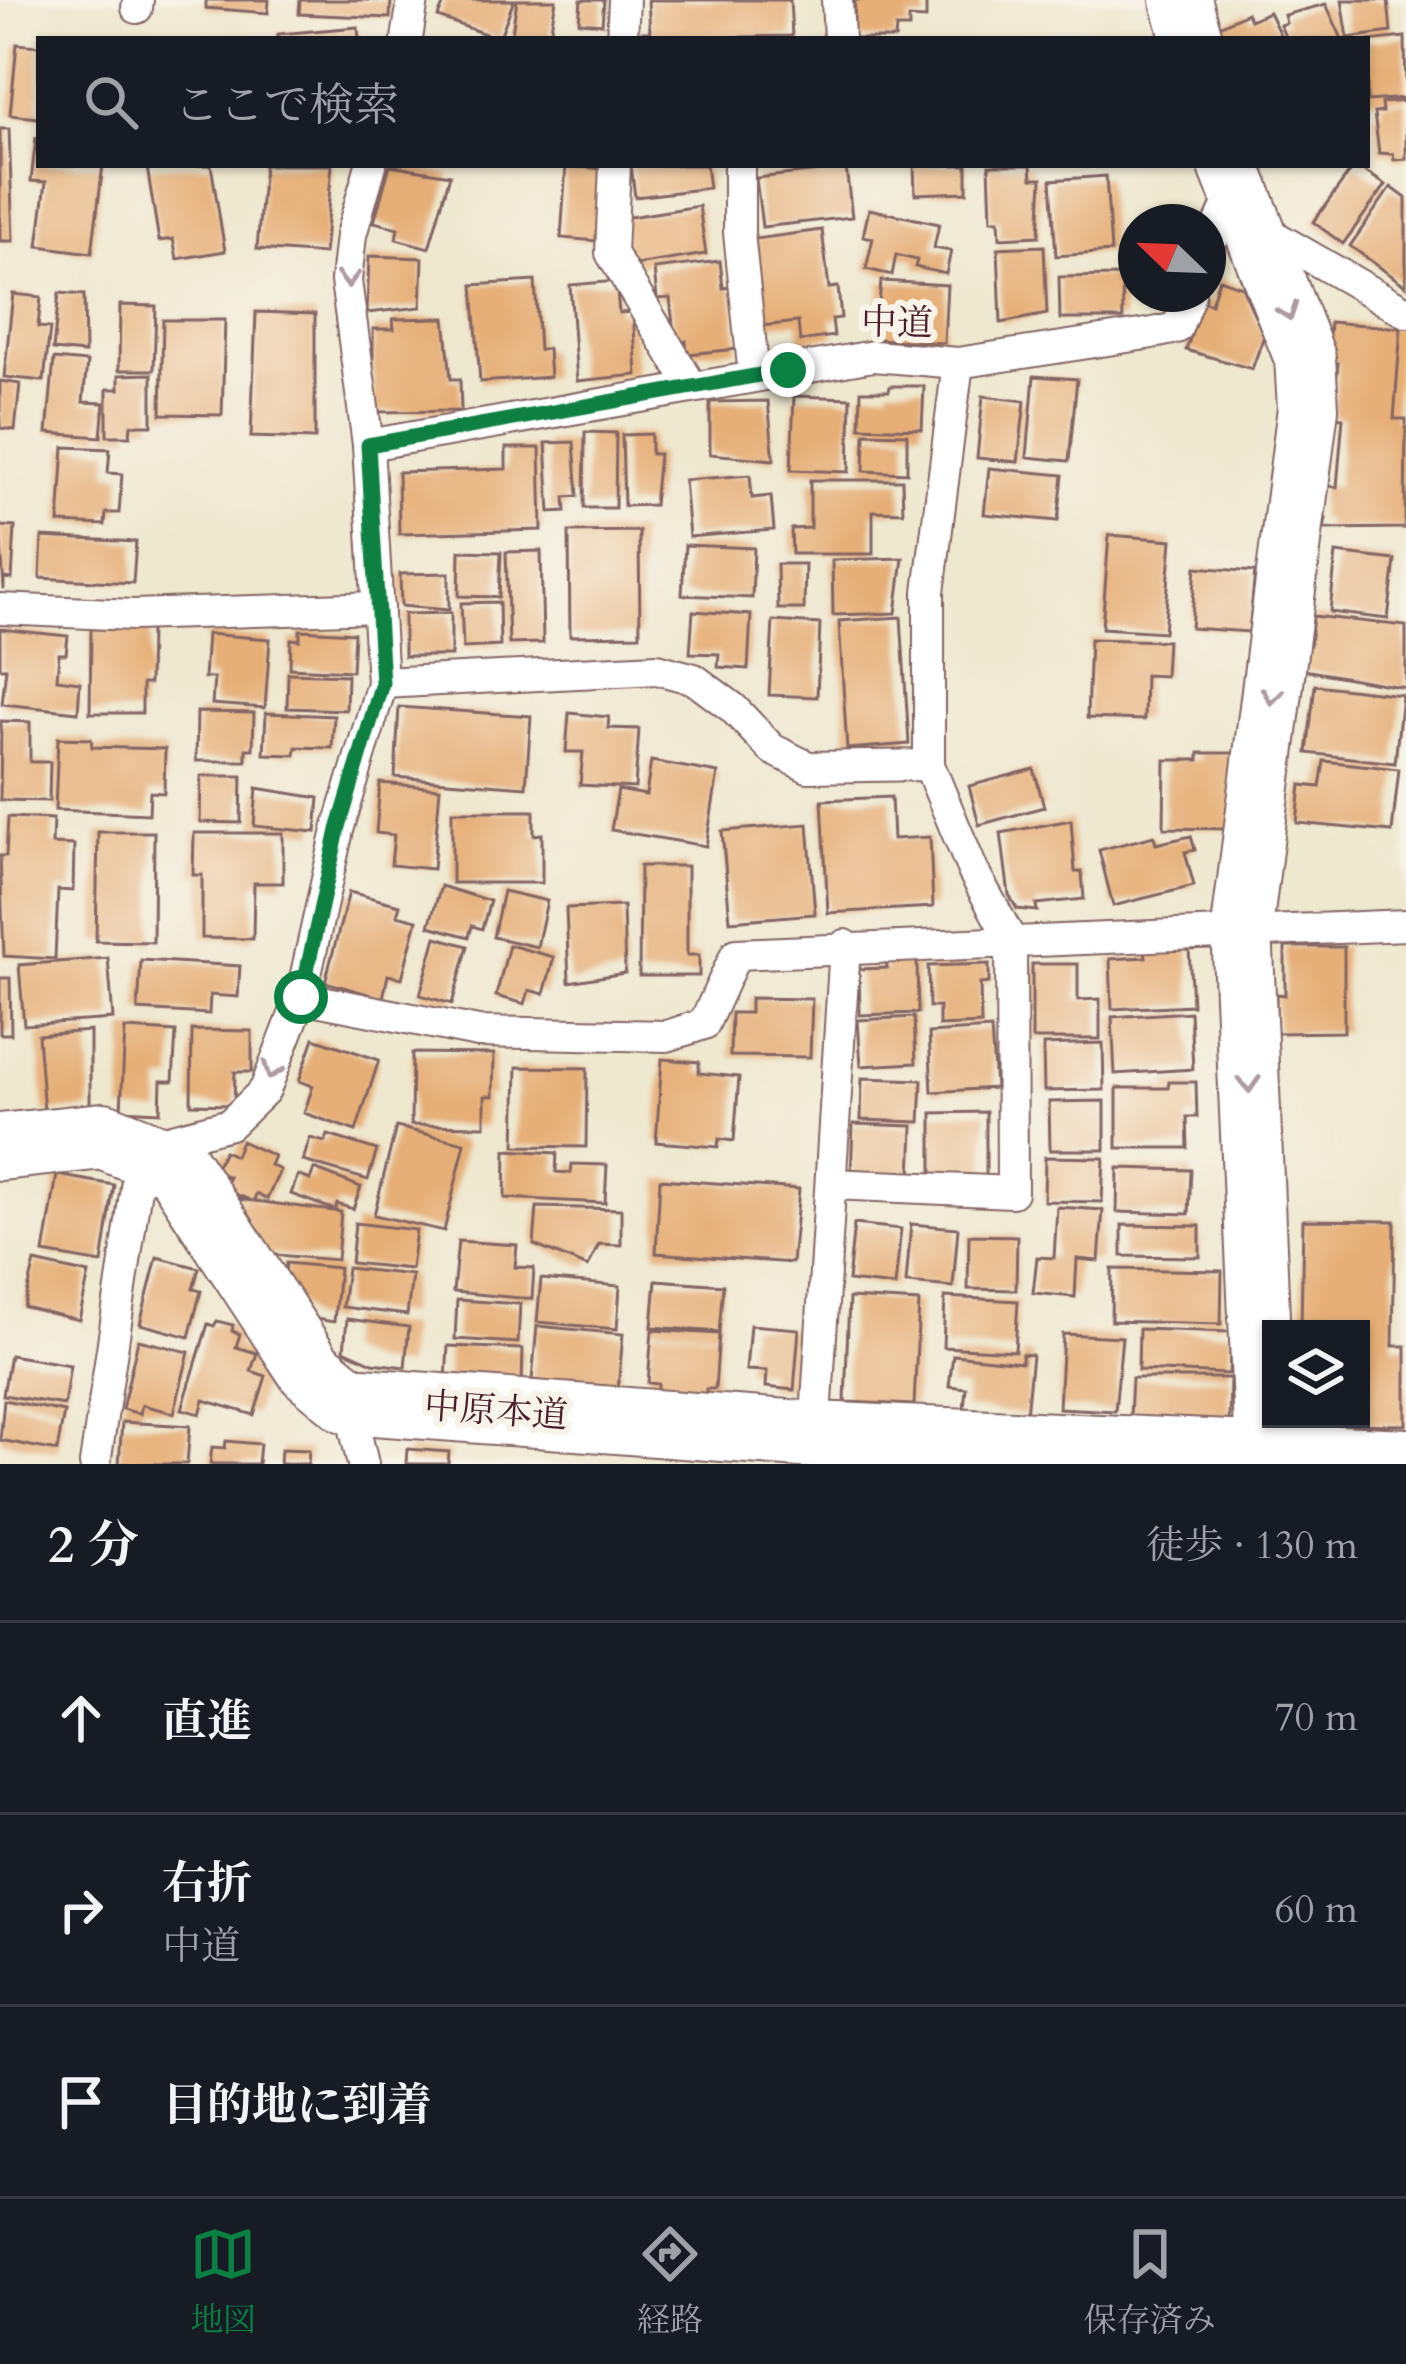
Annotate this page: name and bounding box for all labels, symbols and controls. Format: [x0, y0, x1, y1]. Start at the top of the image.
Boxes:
search box [36, 36, 1370, 168]
icon: search [78, 69, 144, 135]
text: ここで検索 [174, 75, 399, 136]
north arrow [1118, 204, 1226, 312]
one-way arrow [335, 271, 361, 289]
street label: 中道 [861, 298, 933, 348]
one-way arrow [1274, 300, 1299, 321]
route end [761, 343, 815, 397]
one-way arrow [1260, 687, 1286, 706]
route start [274, 970, 328, 1024]
one-way arrow [262, 1059, 286, 1080]
one-way arrow [1236, 1075, 1262, 1094]
map controls [1262, 1320, 1370, 1428]
button: layers [1262, 1320, 1370, 1428]
street label: 中原本道 [422, 1382, 570, 1440]
text: 2 分 [48, 1511, 139, 1581]
text: 徒歩 · 130 m [1146, 1519, 1358, 1572]
icon: ahead [48, 1685, 114, 1751]
text: 直進 [162, 1691, 252, 1752]
text: 70 m [1275, 1691, 1358, 1744]
text: 右折 [162, 1853, 252, 1914]
icon: right [48, 1877, 114, 1943]
text: 60 m [1275, 1883, 1358, 1936]
text: 中道 [162, 1920, 240, 1973]
icon: arrive [48, 2069, 114, 2135]
text: 目的地に到着 [162, 2075, 432, 2136]
tab: 地図 [190, 2221, 256, 2343]
tab: 経路 [637, 2221, 703, 2343]
tab: 保存済み [1084, 2221, 1216, 2343]

